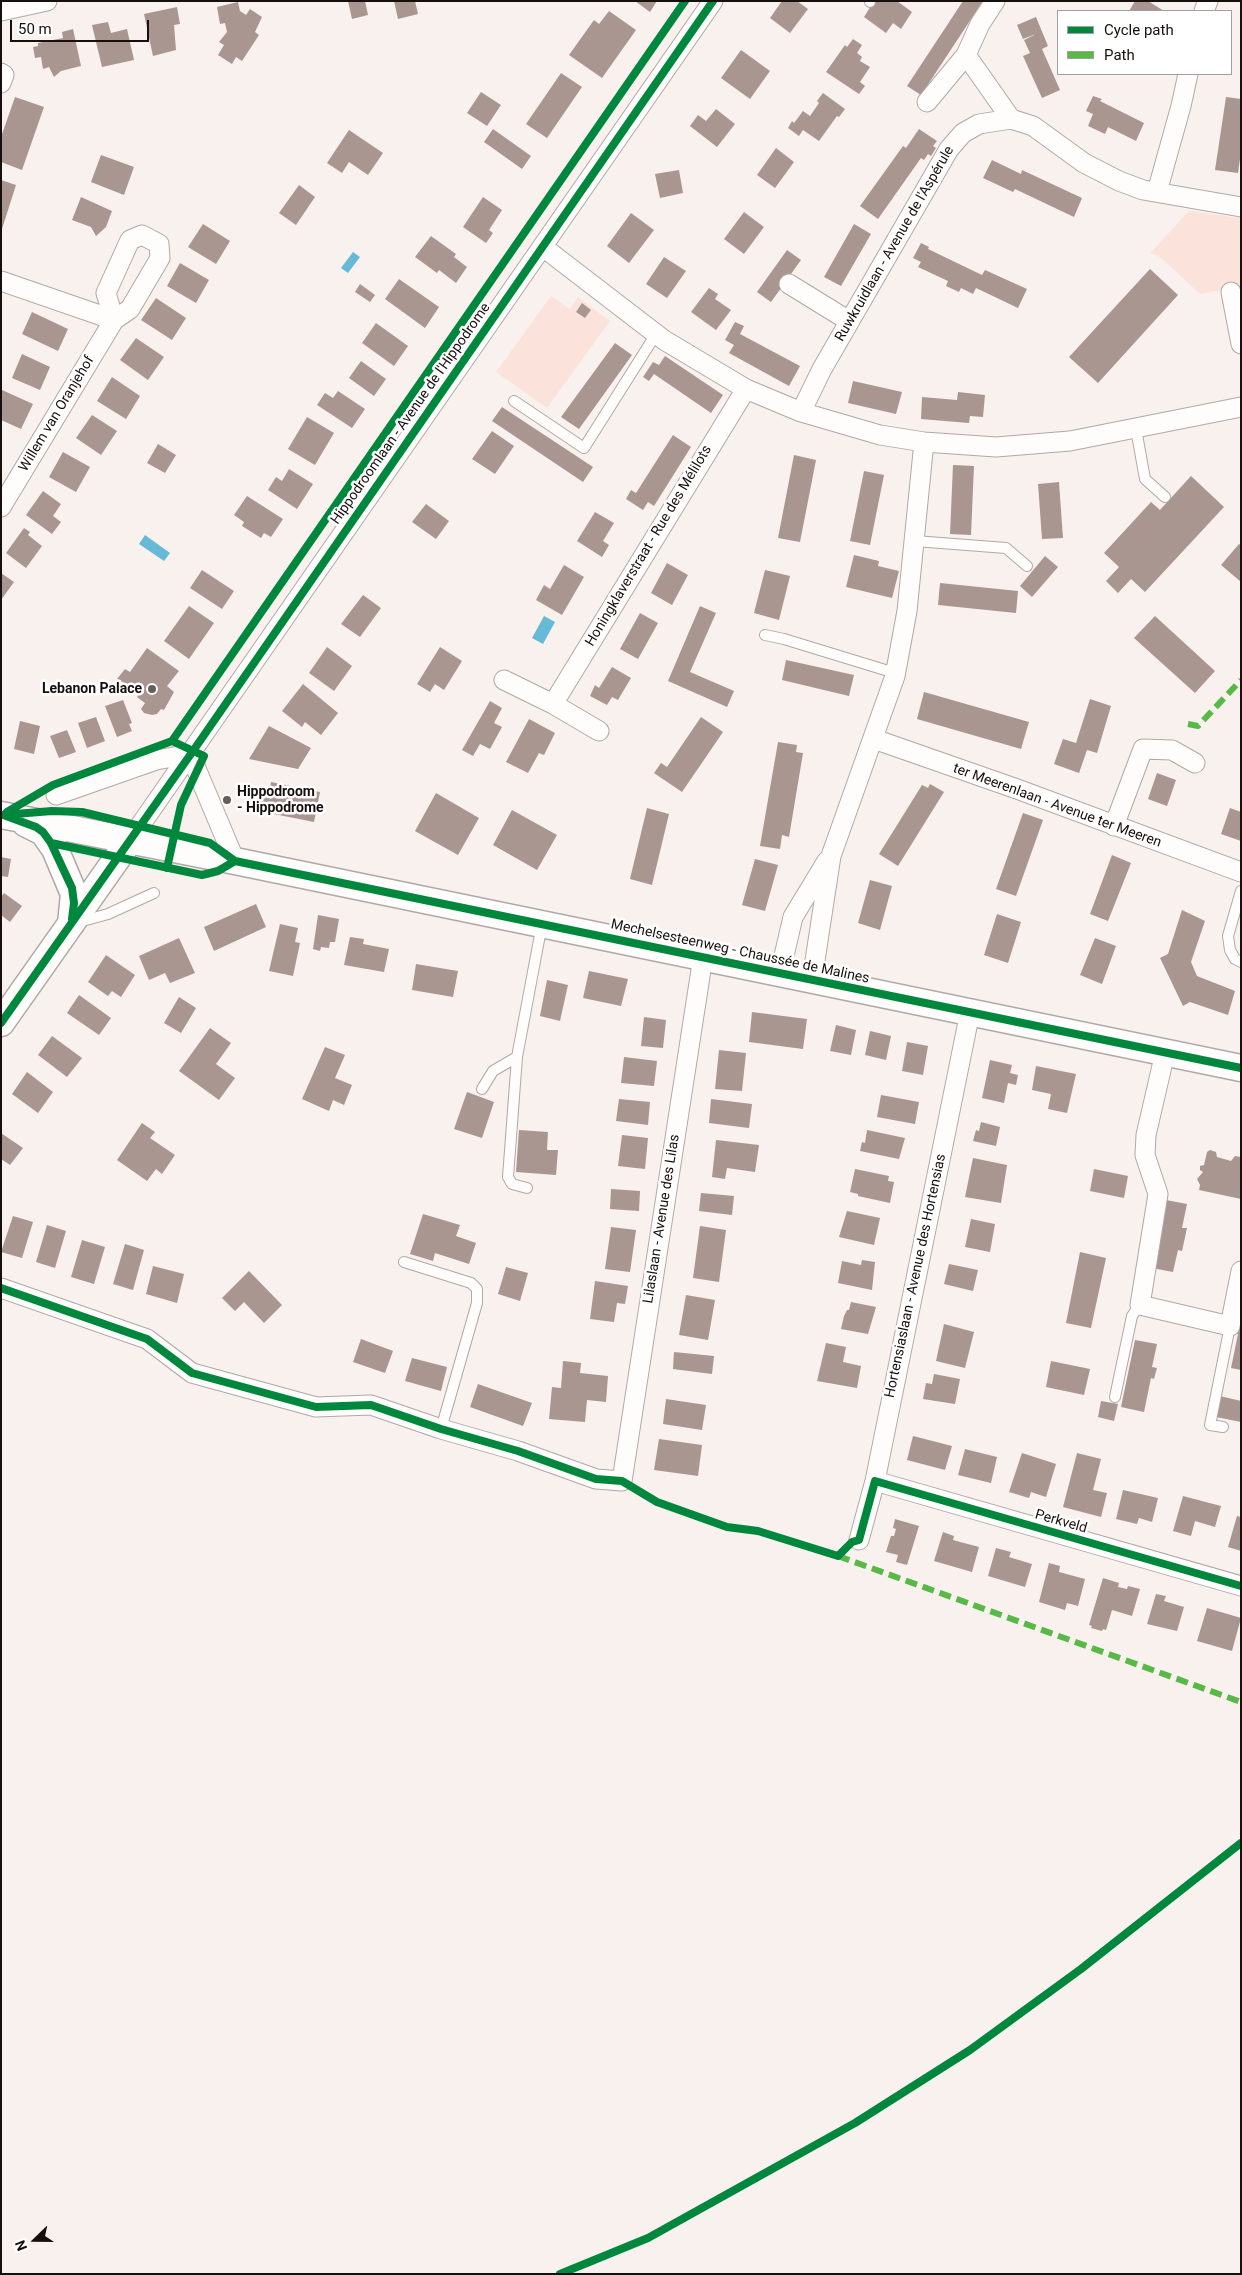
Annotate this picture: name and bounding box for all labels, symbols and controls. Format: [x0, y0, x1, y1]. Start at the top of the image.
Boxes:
scale bar [12, 10, 151, 42]
legend [1057, 10, 1232, 75]
text: 50 m [18, 20, 52, 38]
text: Cycle path [1104, 21, 1174, 39]
text: Path [1104, 46, 1135, 64]
street label: Ruwkruidlaan - Avenue de l'Aspérule [832, 143, 958, 345]
street label: Hippodroomlaan - Avenue de l'Hippodrome [328, 300, 494, 528]
street label: Willem van Oranjehof [16, 353, 98, 475]
street label: Honingklaverstraat - Rue des Mélilots [582, 443, 716, 649]
place label: Lebanon Palace [42, 681, 142, 697]
marker: Lebanon Palace [146, 683, 158, 695]
street label: ter Meerenlaan - Avenue ter Meeren [951, 760, 1163, 852]
place label: Hippodroom - Hippodrome [237, 784, 324, 816]
marker: Hippodroom - Hippodrome [221, 794, 233, 806]
street label: Mechelsesteenweg - Chaussée de Malines [609, 916, 871, 988]
street label: Lilaslaan - Avenue des Lilas [640, 1133, 684, 1305]
street label: Hortensiaslaan - Avenue des Hortensias [882, 1152, 950, 1400]
street label: Perkveld [1033, 1507, 1089, 1537]
north arrow [10, 2215, 60, 2265]
text: N [12, 2238, 30, 2253]

